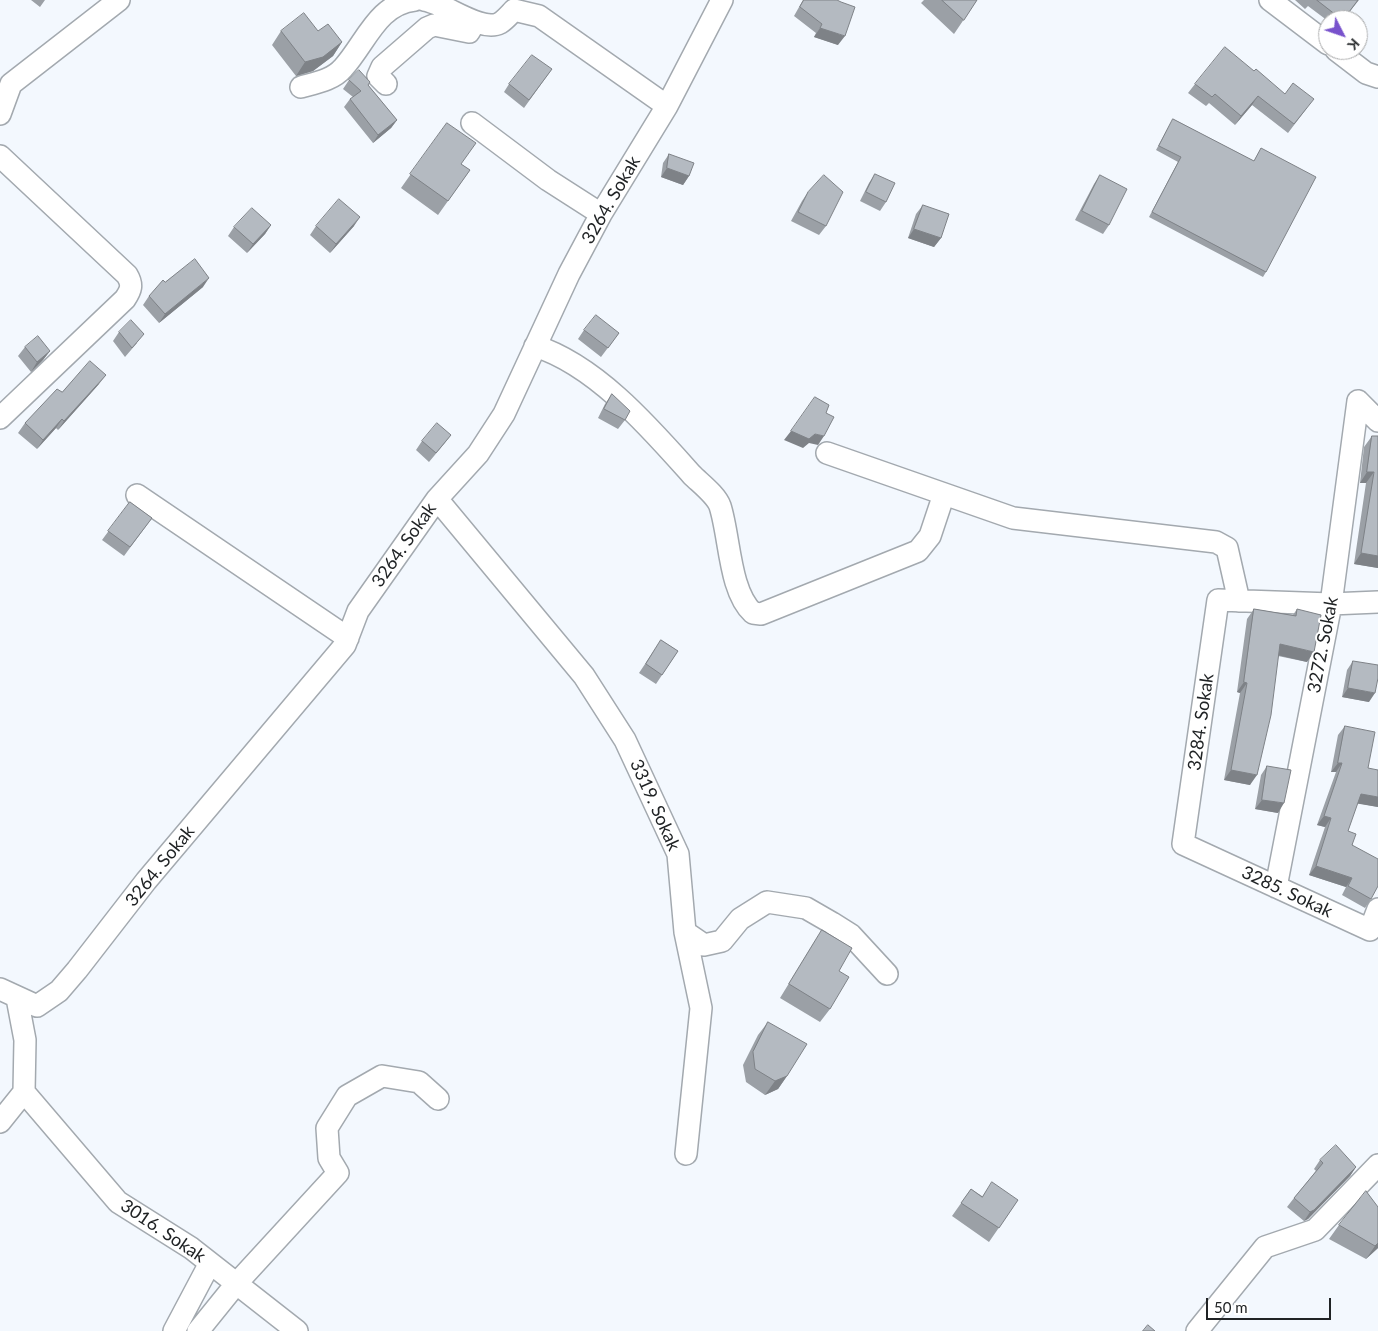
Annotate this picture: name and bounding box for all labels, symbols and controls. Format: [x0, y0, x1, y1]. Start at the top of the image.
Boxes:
north arrow [1318, 10, 1368, 60]
text: K [1344, 35, 1364, 54]
street label: 3264. Sokak [577, 152, 645, 248]
street label: 3264. Sokak [367, 499, 441, 591]
street label: 3272. Sokak [1303, 595, 1343, 695]
street label: 3284. Sokak [1184, 672, 1218, 772]
street label: 3319. Sokak [625, 756, 685, 854]
street label: 3264. Sokak [121, 821, 199, 911]
street label: 3285. Sokak [1238, 862, 1336, 922]
street label: 3016. Sokak [116, 1195, 210, 1267]
scale bar [1208, 1288, 1333, 1320]
text: 50 m [1214, 1298, 1248, 1316]

